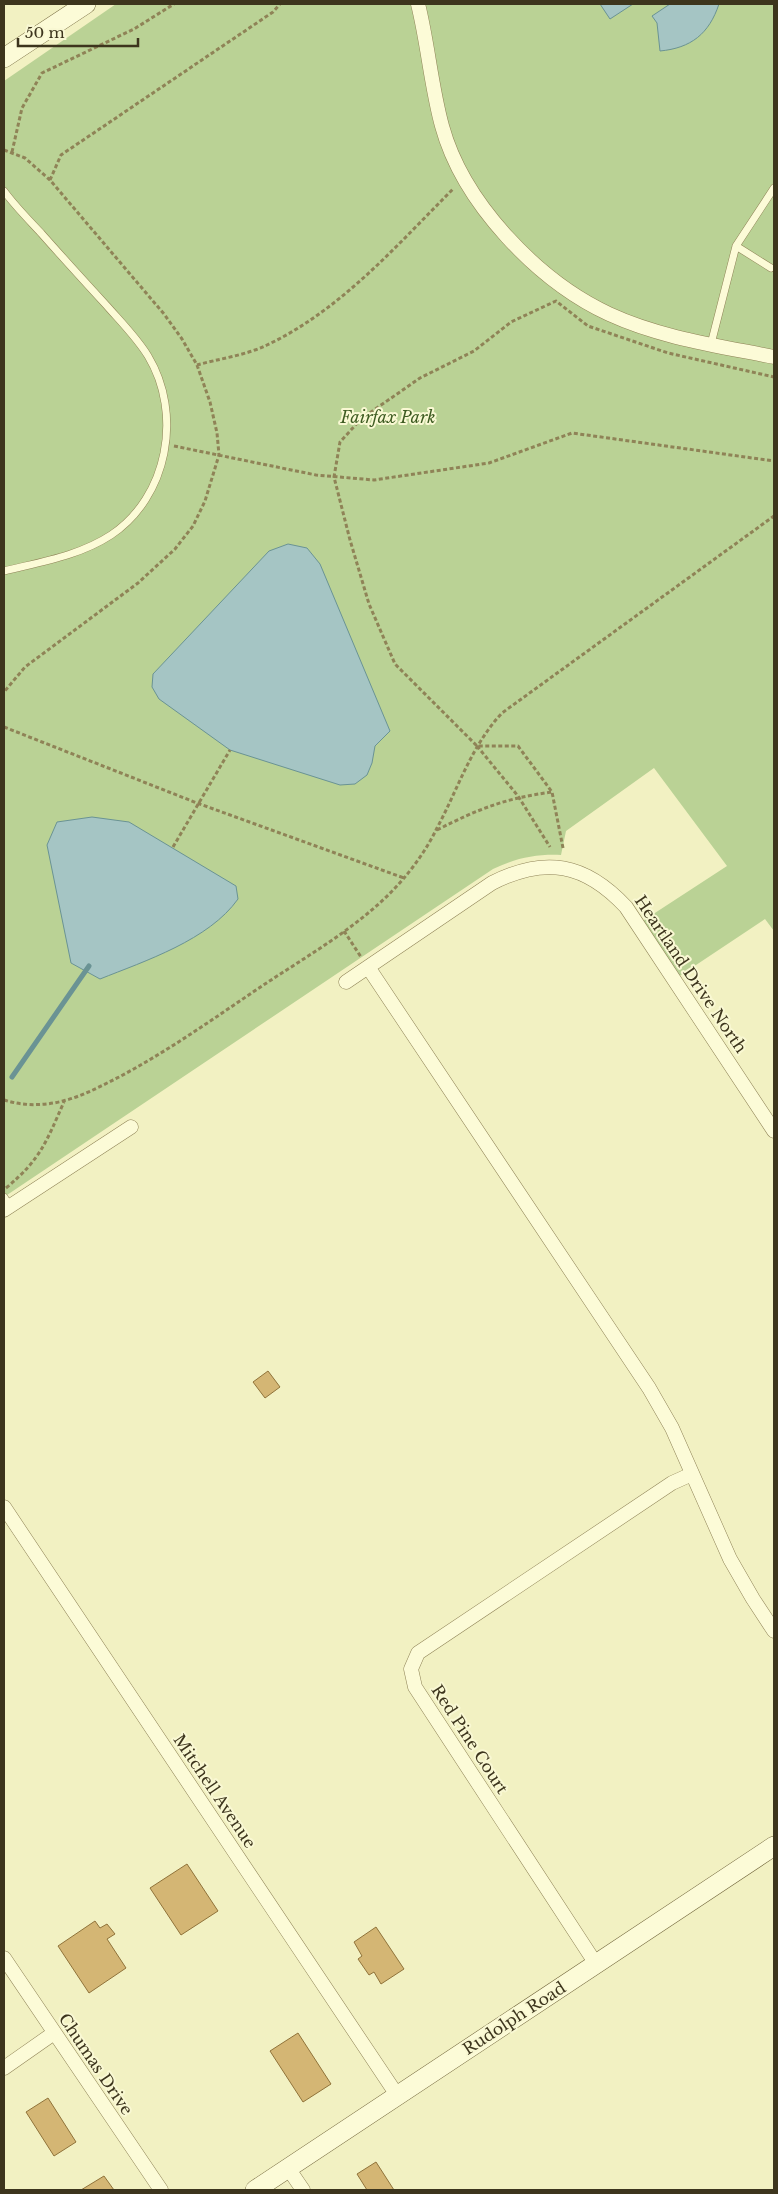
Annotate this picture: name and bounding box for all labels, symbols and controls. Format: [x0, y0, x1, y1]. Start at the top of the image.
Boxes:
scale bar [18, 15, 138, 47]
text: 50 m [25, 23, 65, 42]
park label: Fairfax Park [340, 407, 435, 427]
street label: Heartland Drive North [631, 891, 751, 1057]
street label: Red Pine Court [427, 1681, 513, 1797]
street label: Mitchell Avenue [170, 1730, 260, 1852]
street label: Rudolph Road [459, 1977, 569, 2059]
street label: Chumas Drive [55, 2009, 137, 2119]

